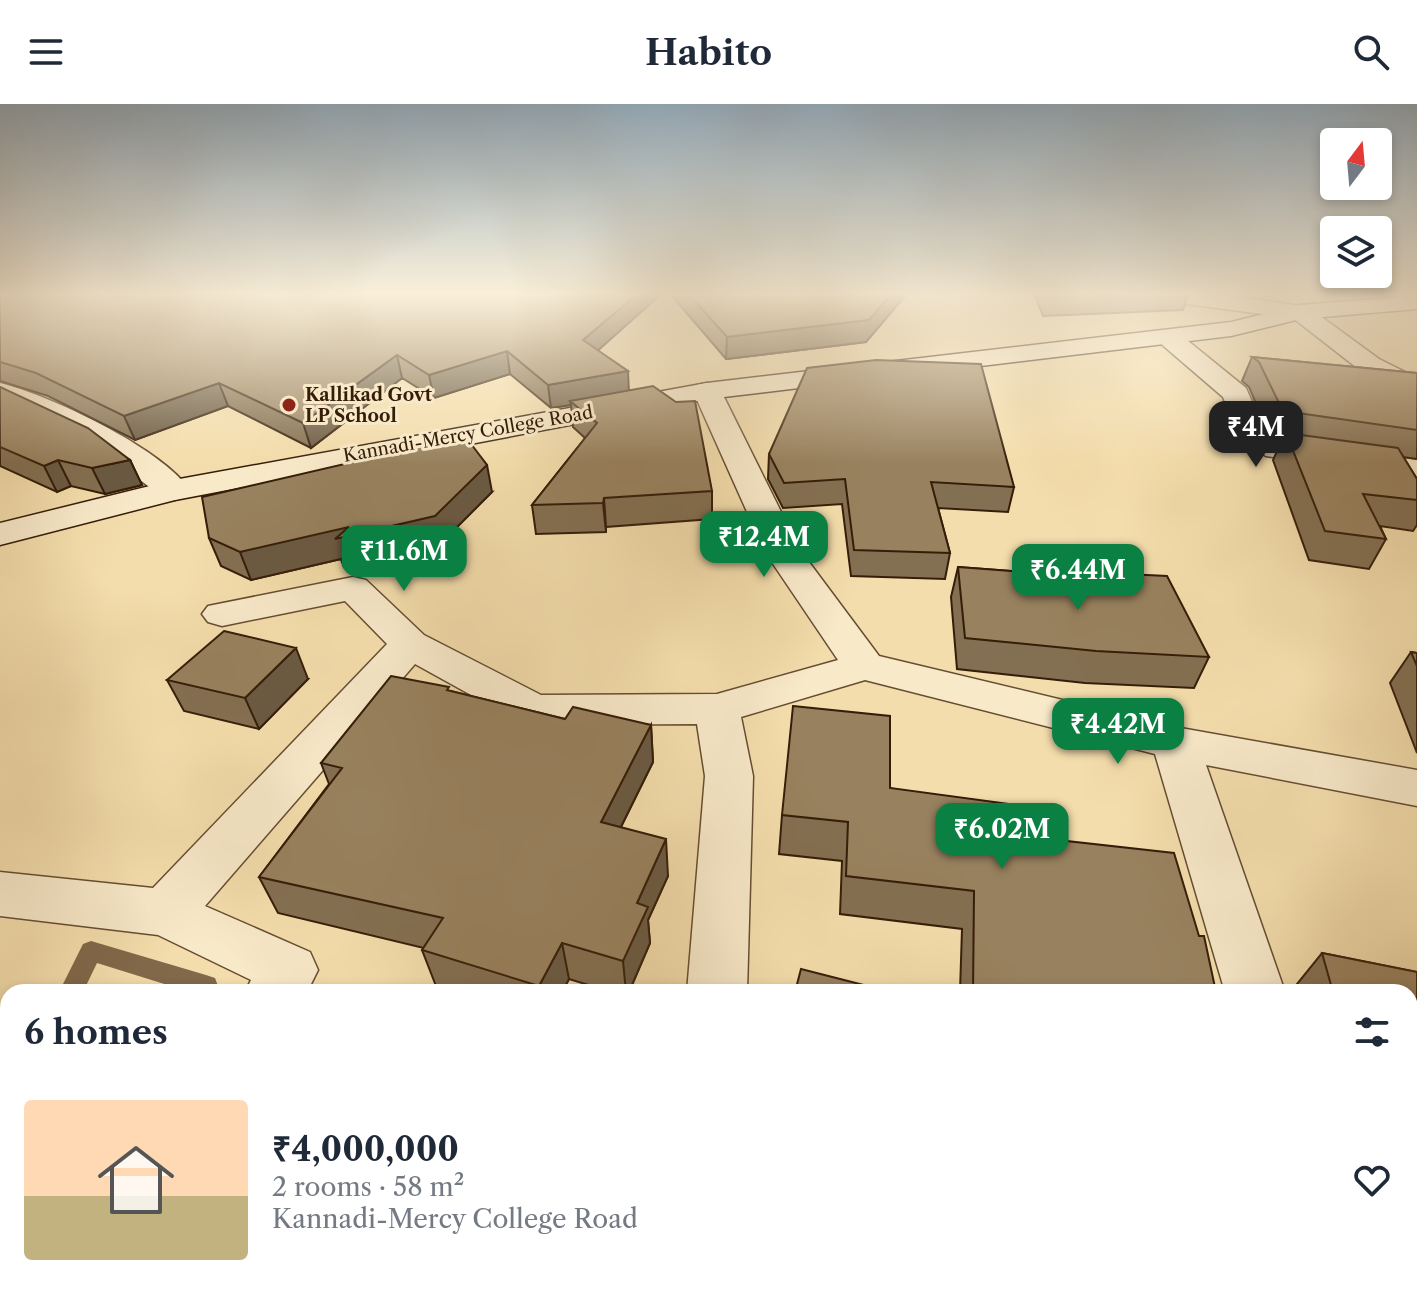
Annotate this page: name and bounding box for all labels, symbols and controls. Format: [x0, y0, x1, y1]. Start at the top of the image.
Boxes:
icon: menu [24, 30, 68, 74]
text: Habito [645, 30, 772, 74]
icon: search [1349, 30, 1393, 74]
north arrow [1320, 128, 1392, 200]
map controls [1320, 128, 1392, 288]
button: layers [1320, 216, 1392, 288]
place label: Kallikad Govt LP School [305, 384, 433, 427]
marker: Kallikad Govt LP School [280, 396, 298, 414]
street label: Kannadi-Mercy College Road [341, 401, 595, 467]
pin: ₹4M [1217, 401, 1295, 469]
text: ₹4M [1227, 411, 1285, 443]
pin: ₹12.4M [699, 511, 829, 579]
text: ₹12.4M [718, 521, 810, 553]
pin: ₹11.6M [339, 525, 469, 593]
text: ₹11.6M [360, 535, 448, 567]
pin: ₹6.44M [1013, 544, 1143, 612]
text: ₹6.44M [1030, 554, 1126, 586]
pin: ₹4.42M [1053, 698, 1183, 766]
text: ₹4.42M [1070, 708, 1166, 740]
pin: ₹6.02M [937, 803, 1067, 871]
text: ₹6.02M [954, 813, 1050, 845]
icon: filters [1350, 1010, 1394, 1054]
text: 6 homes [24, 1011, 168, 1053]
text: ₹4,000,000 [272, 1128, 459, 1170]
icon: home [88, 1132, 184, 1228]
icon: heart [1350, 1158, 1394, 1202]
text: 2 rooms · 58 m² [272, 1171, 464, 1203]
text: Kannadi-Mercy College Road [272, 1203, 638, 1235]

